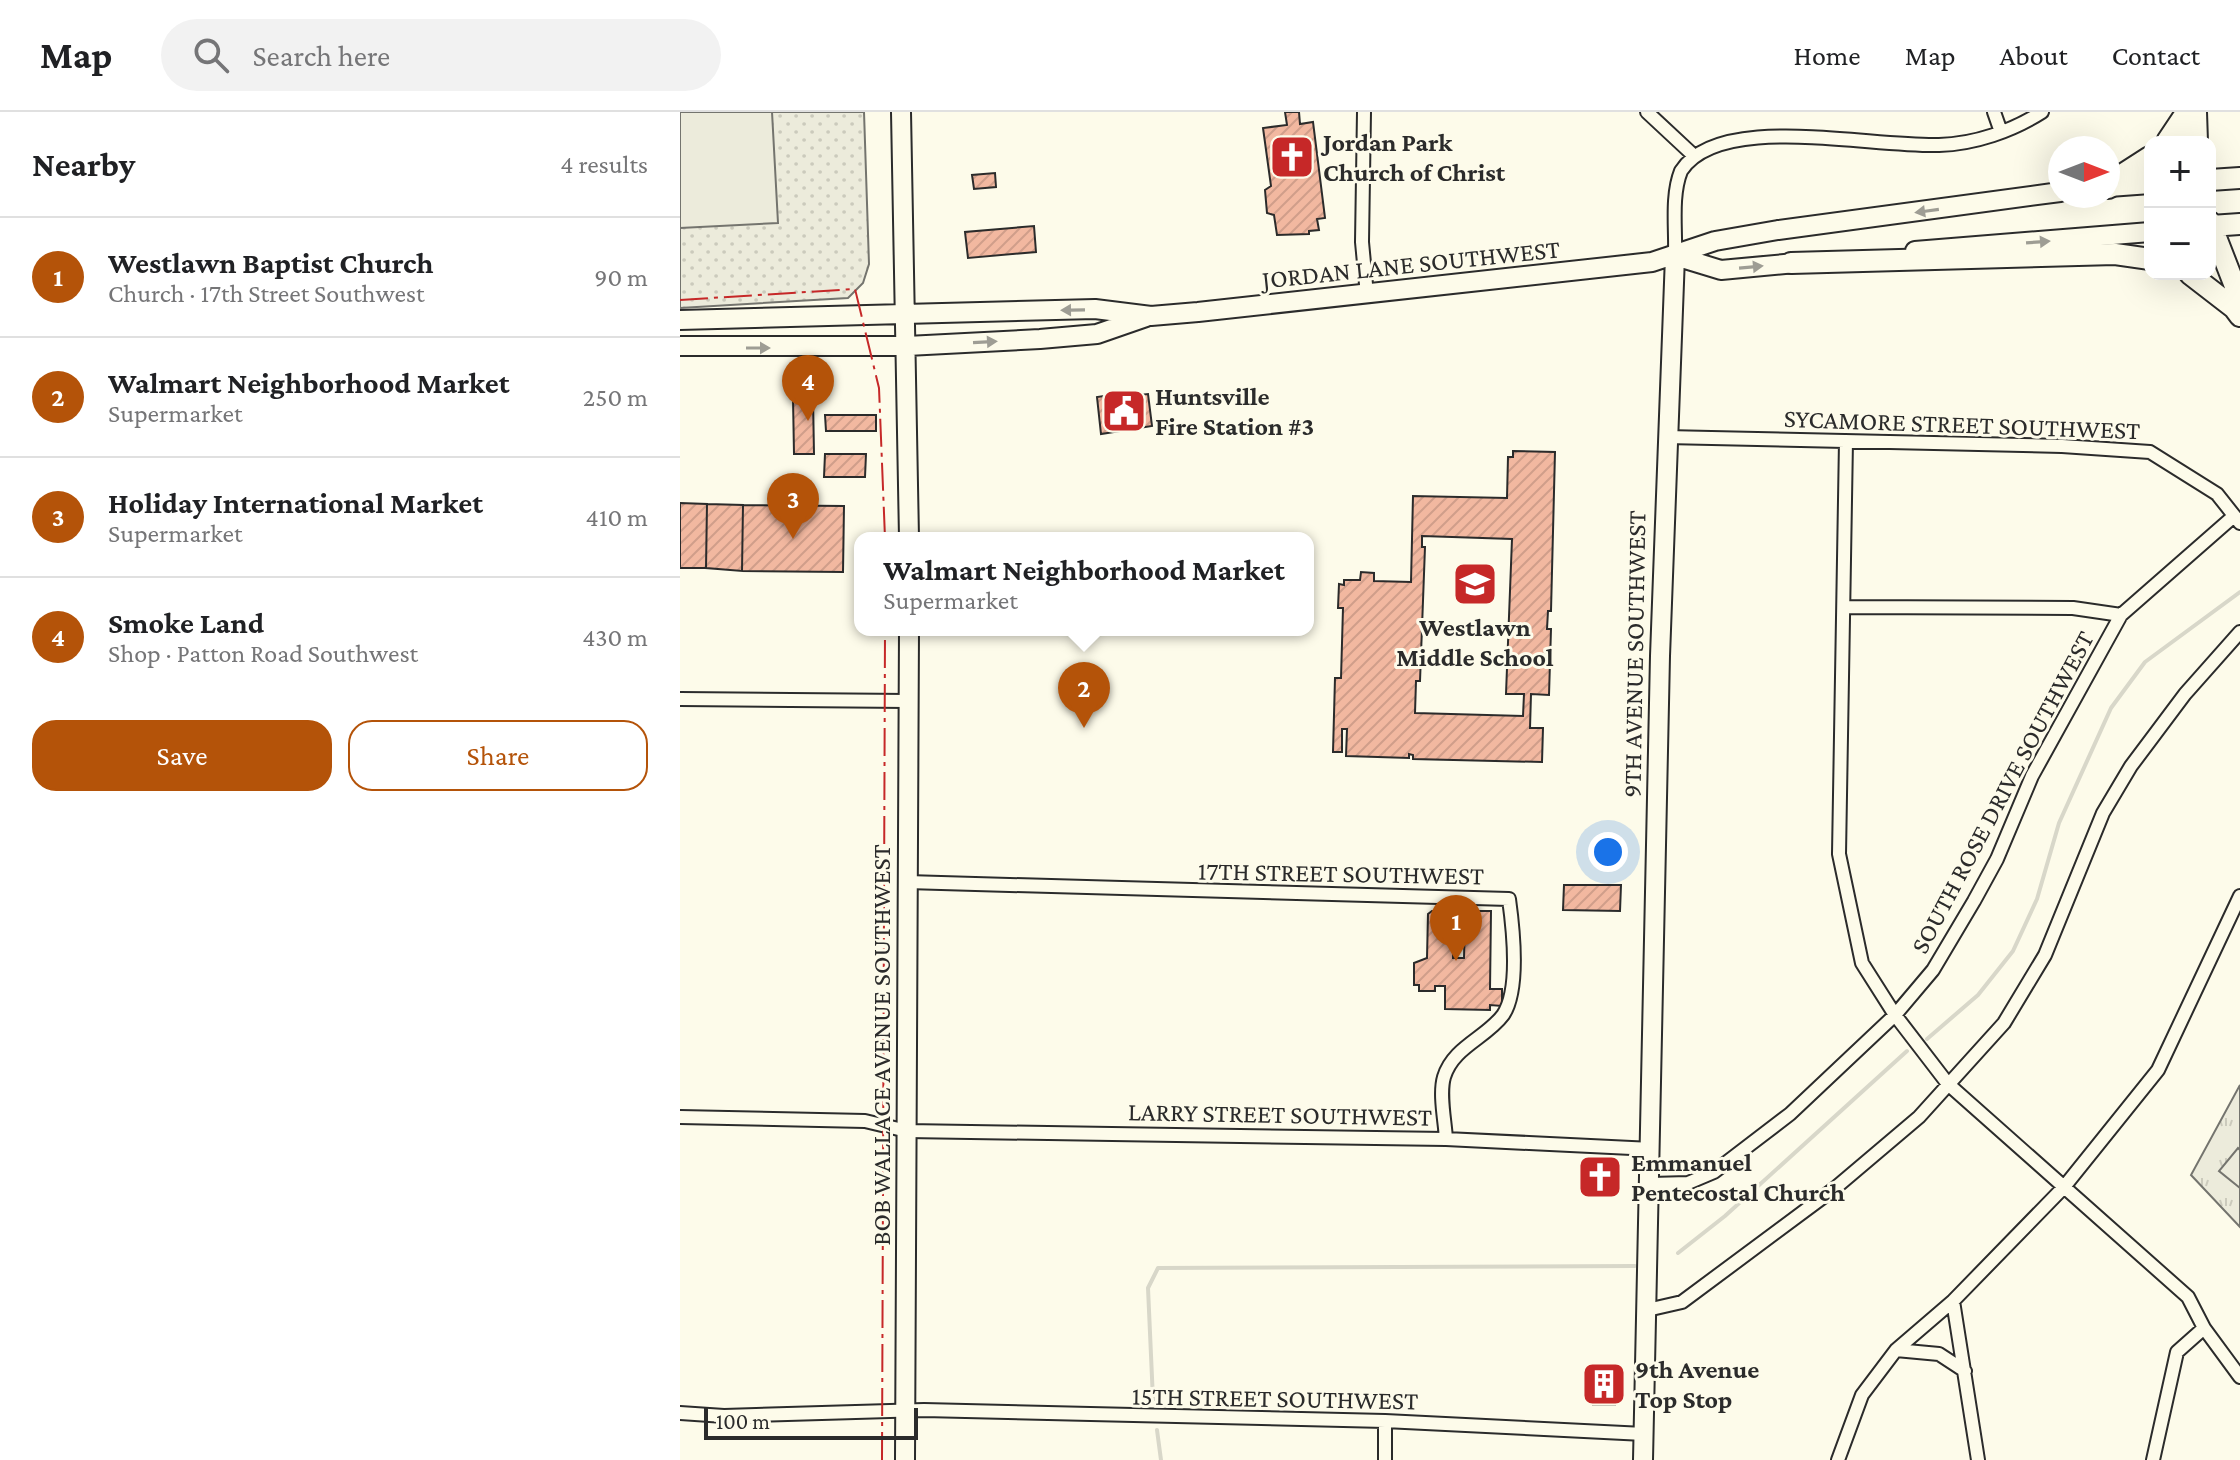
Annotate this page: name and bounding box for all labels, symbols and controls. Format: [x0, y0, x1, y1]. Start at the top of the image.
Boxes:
search box [161, 19, 721, 91]
icon: search [189, 33, 233, 77]
text: Map [40, 34, 113, 76]
text: Search here [253, 39, 390, 72]
text: Home [1794, 40, 1861, 71]
text: Map [1905, 40, 1956, 71]
text: About [2000, 40, 2068, 71]
text: Contact [2112, 40, 2200, 71]
place label: Jordan Park Church of Christ [1320, 128, 1506, 187]
church icon: Jordan Park Church of Christ [1268, 133, 1316, 181]
north arrow [2048, 136, 2120, 208]
map controls [2144, 136, 2216, 280]
button: + [2144, 136, 2216, 208]
text: Nearby [32, 146, 135, 183]
text: 4 results [560, 150, 648, 179]
one-way arrow [1915, 205, 1940, 218]
button: − [2144, 208, 2216, 280]
street label: JORDAN LANE SOUTHWEST [1259, 234, 1561, 295]
one-way arrow [2026, 235, 2051, 248]
text: Westlawn Baptist Church [108, 246, 434, 279]
one-way arrow [1739, 260, 1764, 273]
text: 1 [53, 263, 63, 292]
text: 90 m [594, 263, 648, 292]
text: Church · 17th Street Southwest [108, 279, 425, 308]
one-way arrow [1060, 304, 1085, 316]
one-way arrow [973, 335, 998, 348]
one-way arrow [746, 342, 771, 354]
pin: 4 [782, 355, 834, 421]
text: Walmart Neighborhood Market [108, 366, 510, 399]
place label: Huntsville Fire Station #3 [1155, 382, 1314, 441]
text: 2 [51, 383, 65, 412]
text: 250 m [583, 383, 648, 412]
public building icon: Huntsville Fire Station #3 [1100, 387, 1148, 435]
text: Supermarket [108, 399, 243, 428]
street label: SYCAMORE STREET SOUTHWEST [1783, 404, 2141, 445]
pin: 3 [767, 473, 819, 539]
text: Holiday International Market [108, 486, 483, 519]
text: 3 [52, 503, 64, 532]
text: 410 m [586, 503, 648, 532]
street label: 9TH AVENUE SOUTHWEST [1617, 510, 1652, 798]
text: Supermarket [108, 519, 243, 548]
popup [854, 532, 1314, 636]
text: Walmart Neighborhood Market [883, 553, 1285, 586]
school or university icon: Westlawn Middle School [1451, 560, 1499, 608]
text: Supermarket [883, 586, 1018, 615]
text: Smoke Land [108, 606, 264, 639]
place label: Westlawn Middle School [1396, 613, 1554, 672]
text: 4 [51, 623, 65, 652]
text: 430 m [582, 623, 648, 652]
street label: SOUTH ROSE DRIVE SOUTHWEST [1905, 626, 2100, 958]
text: Shop · Patton Road Southwest [108, 639, 418, 668]
pin: 2 [1058, 662, 1110, 728]
button: Save [32, 720, 332, 791]
button: Share [348, 720, 648, 791]
your location [1588, 832, 1628, 872]
street label: BOB WALLACE AVENUE SOUTHWEST [867, 844, 896, 1246]
street label: 17TH STREET SOUTHWEST [1198, 857, 1484, 890]
pin: 1 [1430, 895, 1482, 961]
street label: LARRY STREET SOUTHWEST [1128, 1097, 1432, 1132]
place label: Emmanuel Pentecostal Church [1631, 1148, 1845, 1207]
church icon: Emmanuel Pentecostal Church [1576, 1153, 1624, 1201]
place label: 9th Avenue Top Stop [1635, 1355, 1759, 1414]
building icon: 9th Avenue Top Stop [1580, 1360, 1628, 1408]
street label: 15TH STREET SOUTHWEST [1132, 1382, 1418, 1415]
scale bar [704, 1404, 918, 1440]
text: 100 m [716, 1409, 770, 1434]

